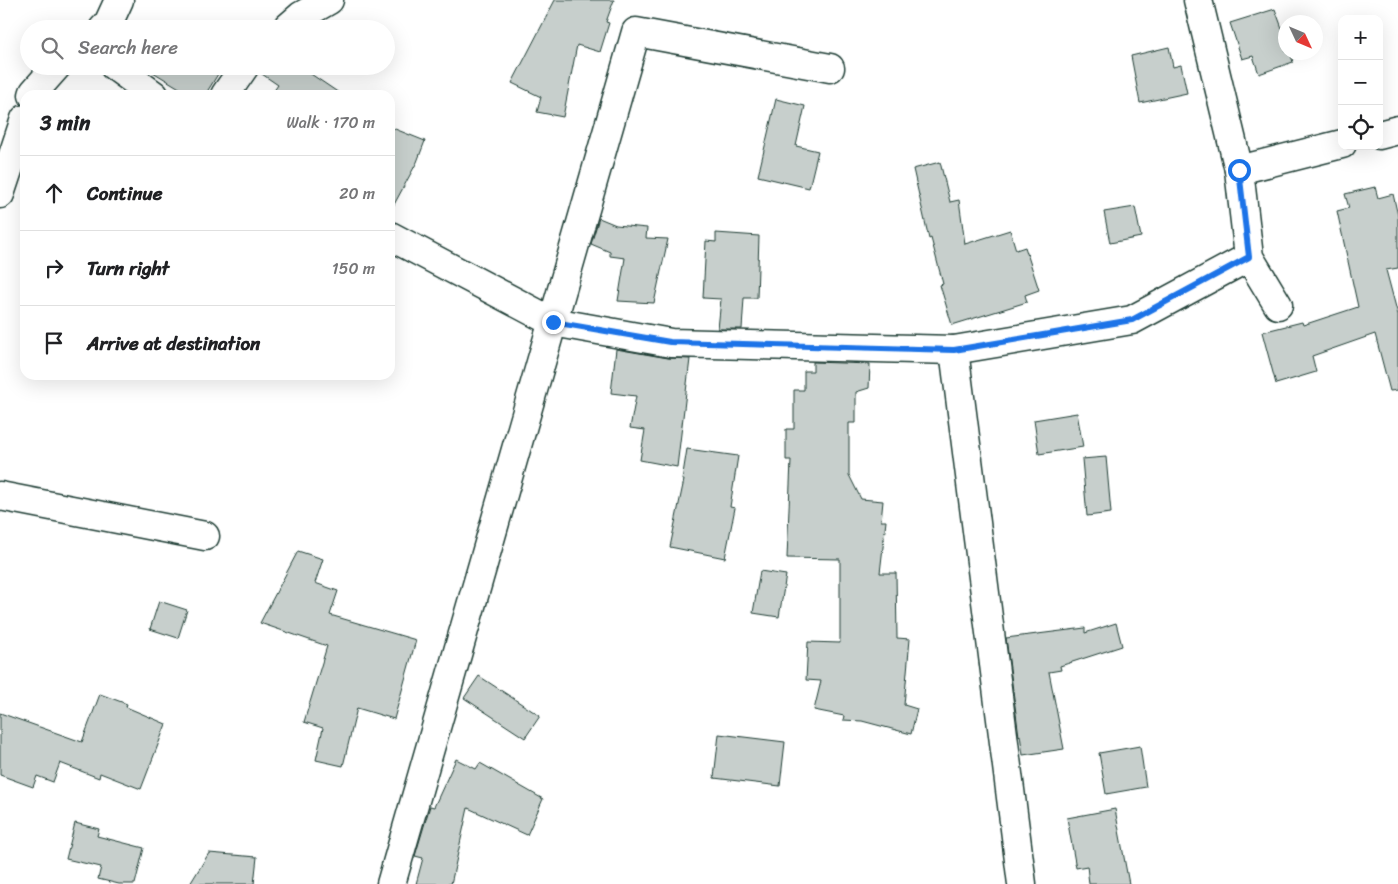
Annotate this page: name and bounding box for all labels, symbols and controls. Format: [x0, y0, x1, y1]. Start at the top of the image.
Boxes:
north arrow [1278, 15, 1323, 60]
map controls [1338, 15, 1383, 150]
button: + [1338, 15, 1383, 60]
search box [20, 20, 395, 75]
text: Search here [78, 31, 178, 64]
icon: search [38, 34, 66, 62]
button: − [1338, 60, 1383, 105]
text: 3 min [40, 104, 90, 142]
button: locate [1338, 105, 1383, 150]
text: Walk · 170 m [286, 108, 375, 137]
route start [1228, 159, 1251, 182]
text: Continue [87, 177, 163, 210]
icon: ahead [40, 179, 68, 207]
text: 20 m [339, 179, 375, 208]
text: Turn right [87, 252, 169, 285]
icon: right [40, 254, 68, 282]
text: 150 m [332, 254, 375, 283]
route end [542, 311, 565, 334]
text: Arrive at destination [87, 327, 260, 360]
icon: arrive [40, 329, 68, 357]

